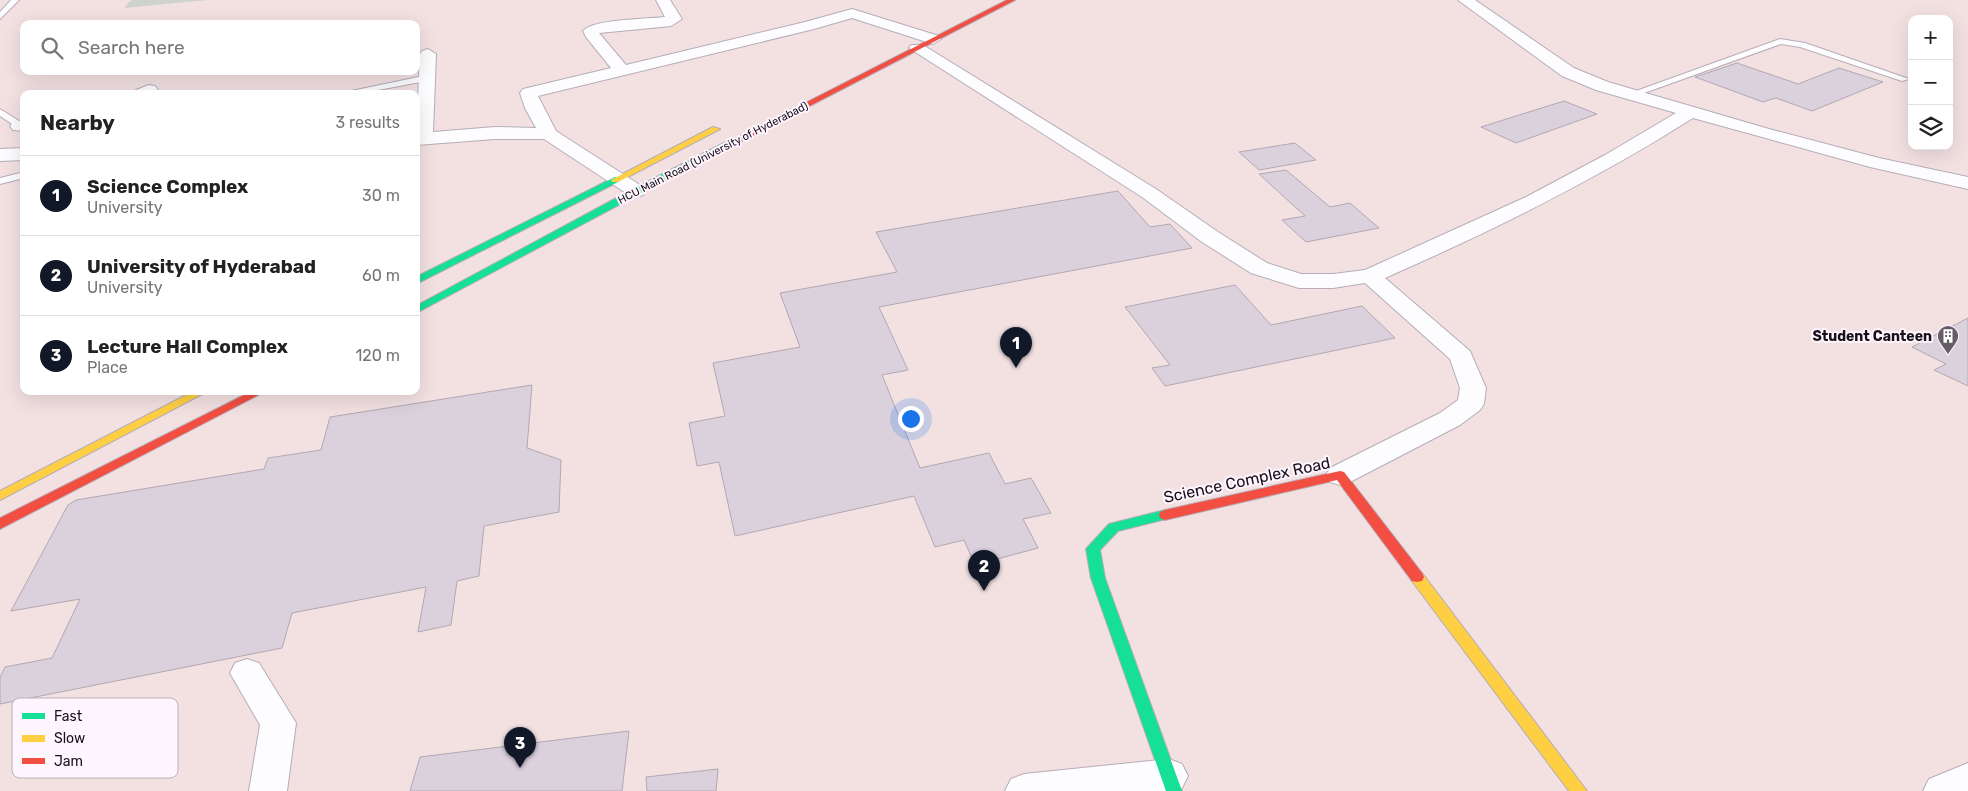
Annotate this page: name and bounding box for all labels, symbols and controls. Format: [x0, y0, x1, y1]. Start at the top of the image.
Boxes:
map controls [1908, 15, 1953, 150]
button: + [1908, 15, 1953, 60]
search box [20, 20, 420, 75]
icon: search [38, 34, 66, 62]
text: Search here [78, 36, 185, 59]
button: − [1908, 60, 1953, 105]
street label: HCU Main Road (University of Hyderabad) [616, 99, 810, 207]
button: layers [1908, 105, 1953, 150]
text: Nearby [40, 110, 115, 135]
text: 3 results [335, 113, 400, 132]
text: Science Complex [87, 175, 248, 198]
text: 1 [52, 186, 60, 205]
text: 30 m [362, 186, 400, 205]
text: University [87, 198, 163, 217]
text: University of Hyderabad [87, 255, 316, 278]
text: 2 [51, 266, 61, 285]
text: 60 m [362, 266, 400, 285]
text: University [87, 278, 163, 297]
building icon: Student Canteen [1936, 324, 1960, 355]
pin: 1 [1000, 327, 1032, 368]
place label: Student Canteen [1812, 328, 1932, 345]
text: Lecture Hall Complex [87, 335, 288, 358]
text: 3 [51, 346, 61, 365]
text: 120 m [355, 346, 400, 365]
text: Place [87, 358, 128, 377]
your location [898, 406, 924, 432]
street label: Science Complex Road [1162, 453, 1332, 507]
pin: 2 [968, 550, 1000, 591]
legend [12, 698, 178, 778]
text: Fast [54, 708, 83, 725]
pin: 3 [504, 727, 536, 768]
text: Slow [54, 730, 85, 747]
text: Jam [54, 753, 83, 770]

